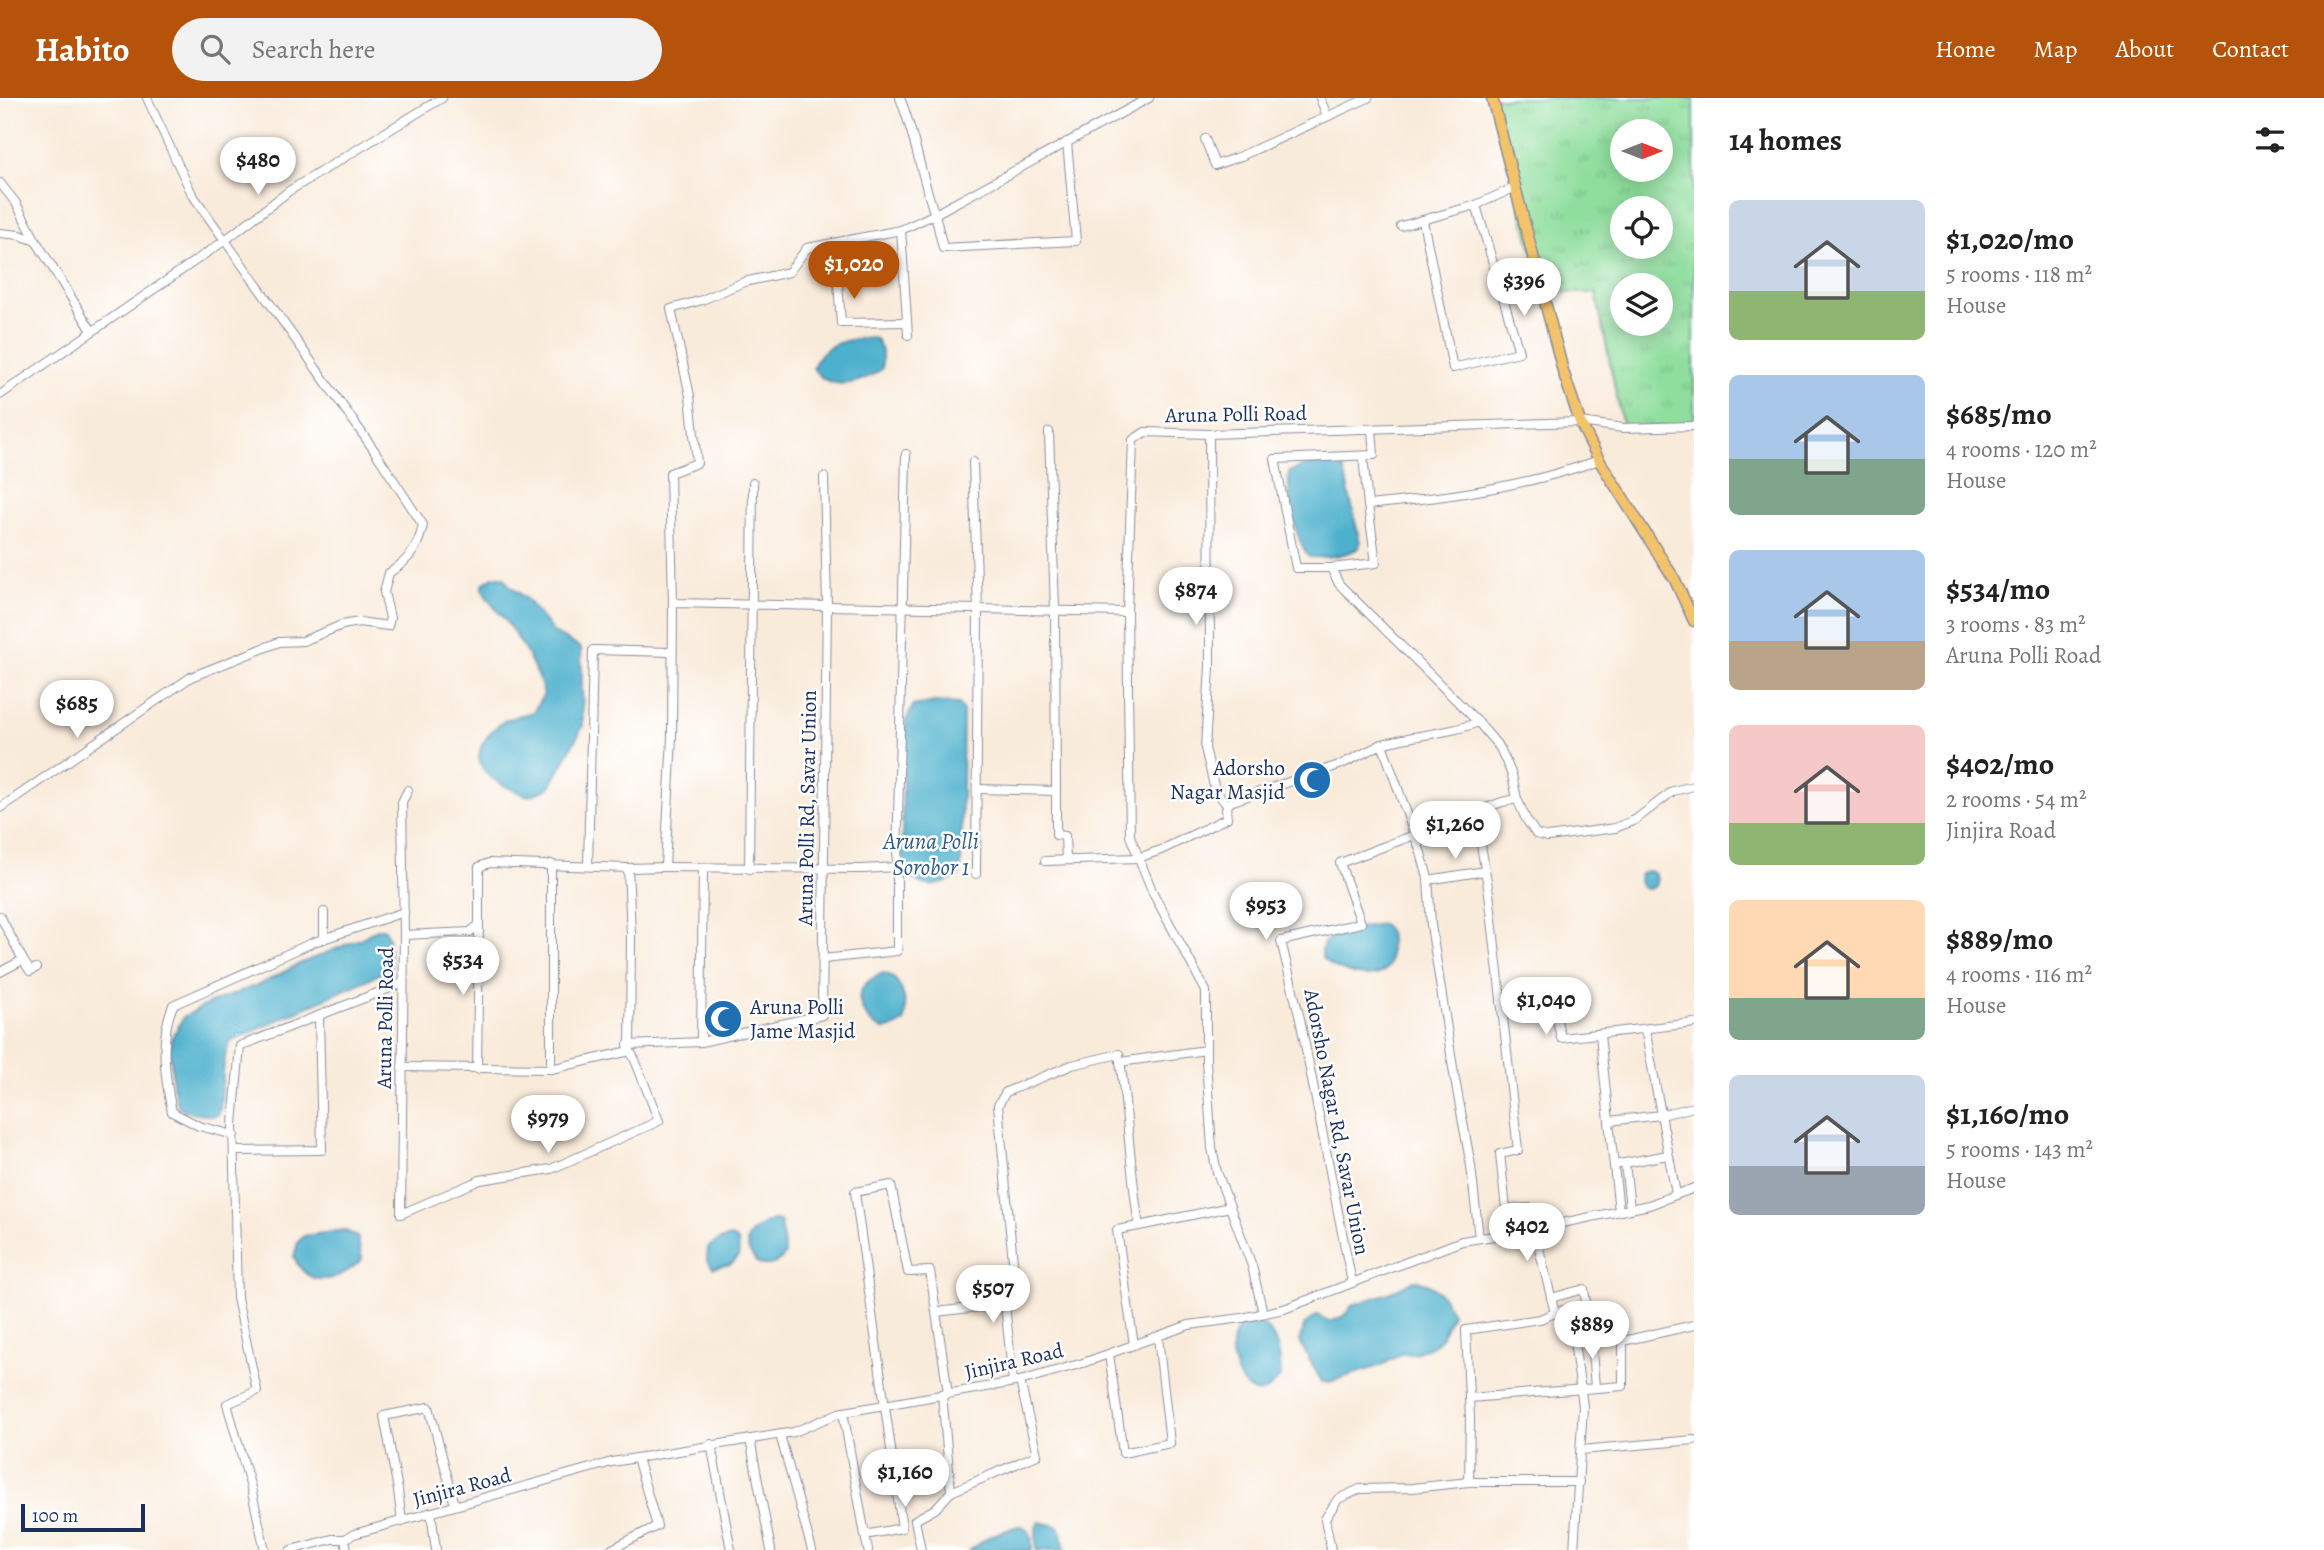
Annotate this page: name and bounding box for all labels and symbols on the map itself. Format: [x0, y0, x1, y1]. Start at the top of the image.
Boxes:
north arrow [1610, 119, 1673, 182]
pin: $480 [217, 138, 299, 197]
pin: $1,020 [797, 242, 911, 301]
pin: $396 [1483, 258, 1565, 318]
street label: Aruna Polli Road [1164, 399, 1308, 429]
pin: $874 [1155, 568, 1237, 627]
pin: $685 [36, 680, 118, 740]
street label: Aruna Polli Rd, Savar Union [791, 690, 823, 927]
place label: Adorsho Nagar Masjid [1170, 754, 1286, 806]
mosque icon: Adorsho Nagar Masjid [1291, 759, 1333, 801]
pin: $1,260 [1398, 802, 1512, 861]
water label: Aruna Polli Sorobor 1 [882, 826, 979, 883]
pin: $953 [1225, 882, 1307, 942]
pin: $534 [422, 937, 504, 997]
street label: Aruna Polli Road [370, 946, 400, 1090]
pin: $1,040 [1489, 978, 1603, 1037]
street label: Adorsho Nagar Rd, Savar Union [1297, 986, 1377, 1257]
place label: Aruna Polli Jame Masjid [749, 993, 856, 1045]
mosque icon: Aruna Polli Jame Masjid [702, 998, 744, 1040]
pin: $979 [507, 1096, 589, 1155]
pin: $402 [1486, 1204, 1568, 1263]
pin: $507 [952, 1266, 1034, 1325]
pin: $889 [1551, 1302, 1633, 1361]
street label: Jinjira Road [962, 1336, 1067, 1386]
pin: $1,160 [848, 1450, 962, 1509]
street label: Jinjira Road [410, 1460, 515, 1514]
scale bar [21, 1501, 145, 1533]

